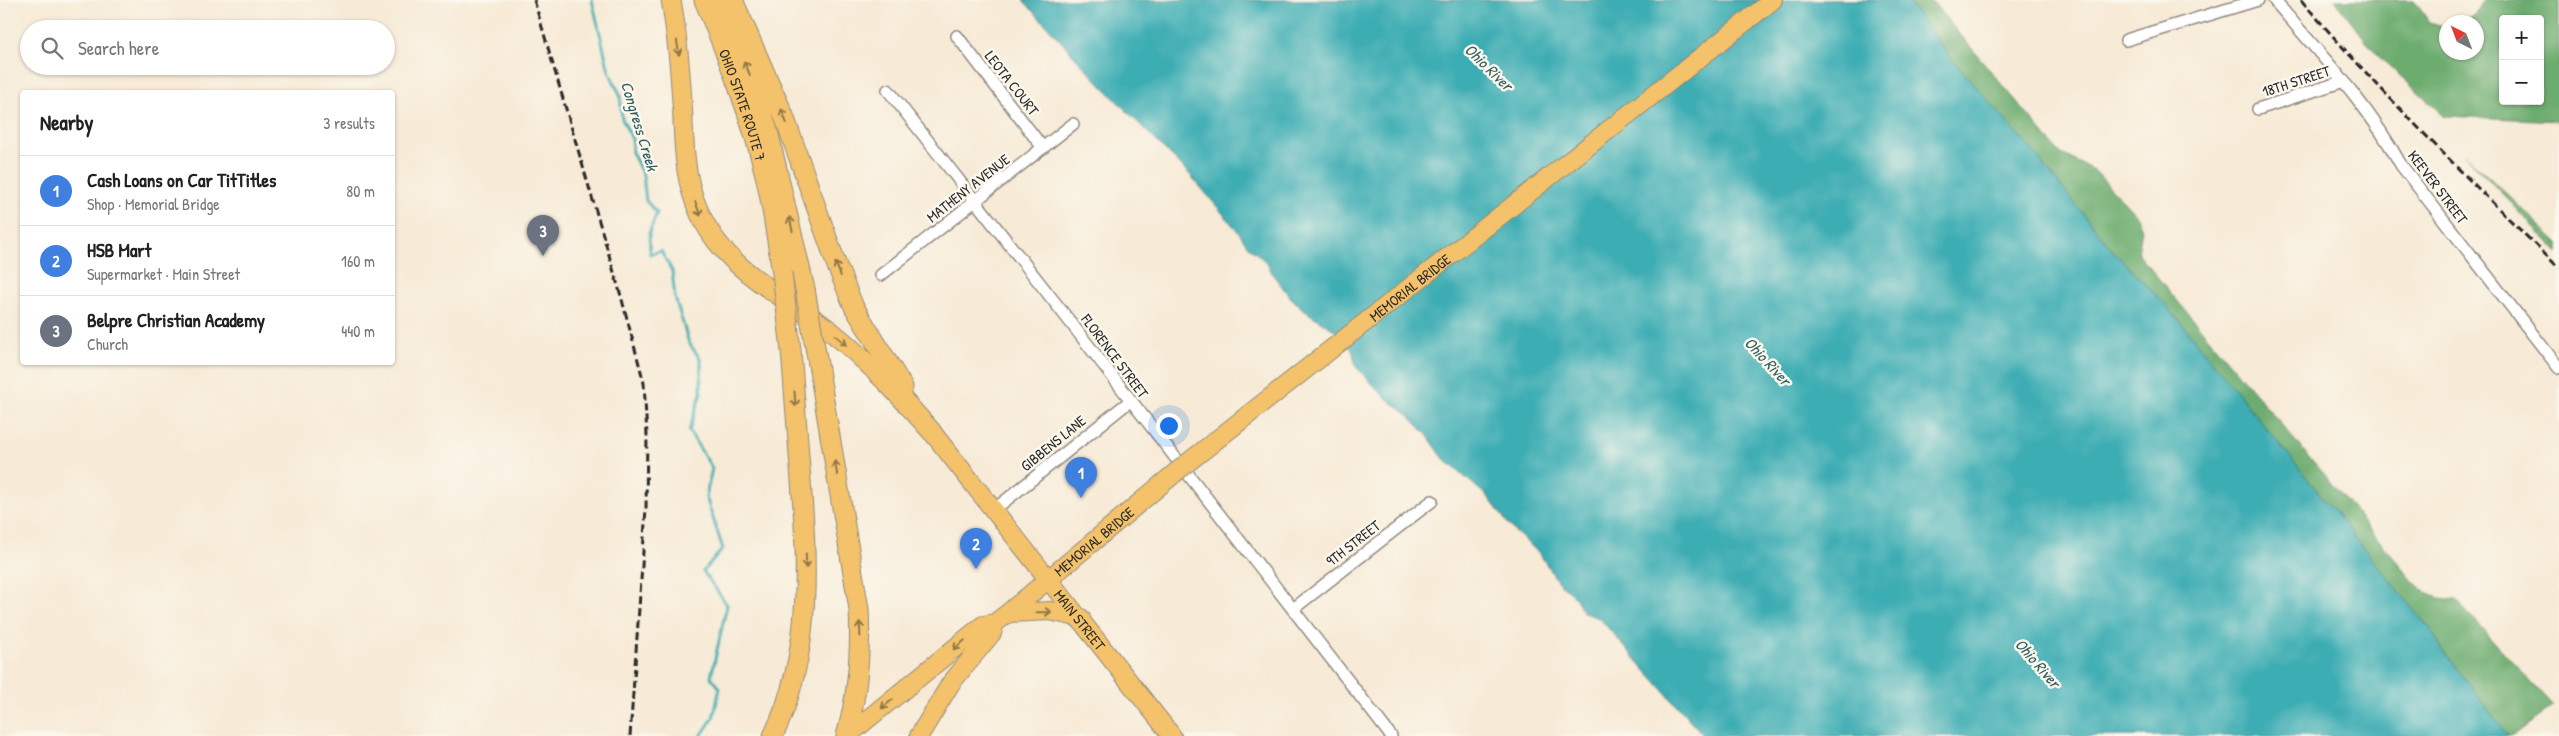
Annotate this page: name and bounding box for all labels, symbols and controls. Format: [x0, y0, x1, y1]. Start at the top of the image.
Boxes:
north arrow [2439, 15, 2484, 60]
map controls [2499, 15, 2544, 105]
button: + [2499, 15, 2544, 60]
search box [20, 20, 395, 75]
icon: search [38, 34, 66, 62]
text: Search here [78, 35, 159, 61]
water label: Ohio River [1460, 39, 1519, 97]
one-way arrow [673, 40, 683, 56]
street label: OHIO STATE ROUTE 7 [714, 46, 772, 163]
street label: LEOTA COURT [980, 46, 1045, 121]
street label: 18TH STREET [2259, 60, 2334, 102]
button: − [2499, 60, 2544, 105]
one-way arrow [742, 61, 751, 76]
water label: Congress Creek [616, 79, 664, 175]
text: Nearby [40, 108, 93, 137]
one-way arrow [778, 109, 788, 124]
text: 3 results [323, 112, 375, 134]
street label: KEEVER STREET [2403, 146, 2473, 229]
street label: MATHENY AVENUE [922, 149, 1014, 227]
text: Cash Loans on Car TitTitles [87, 167, 276, 193]
text: 1 [53, 180, 59, 202]
text: 80 m [346, 180, 375, 202]
text: Shop · Memorial Bridge [87, 193, 220, 215]
one-way arrow [693, 201, 703, 216]
pin: 3 [527, 215, 559, 256]
one-way arrow [786, 216, 795, 232]
text: HSB Mart [87, 237, 151, 263]
street label: MEMORIAL BRIDGE [1364, 248, 1455, 326]
text: 2 [52, 250, 60, 272]
text: 160 m [341, 250, 375, 272]
one-way arrow [833, 262, 843, 277]
text: Supermarket · Main Street [87, 263, 240, 285]
text: Belpre Christian Academy [87, 307, 265, 333]
street label: FLORENCE STREET [1076, 309, 1154, 403]
text: 3 [52, 320, 60, 342]
text: 440 m [341, 320, 375, 342]
water label: Ohio River [1740, 332, 1797, 391]
text: Church [87, 333, 128, 355]
one-way arrow [834, 334, 847, 346]
one-way arrow [790, 390, 800, 406]
street label: GIBBENS LANE [1016, 410, 1090, 476]
your location [1156, 413, 1182, 439]
pin: 1 [1065, 457, 1097, 498]
one-way arrow [831, 461, 841, 477]
street label: MEMORIAL BRIDGE [1049, 501, 1139, 581]
street label: 9TH STREET [1321, 514, 1385, 571]
pin: 2 [960, 528, 992, 569]
one-way arrow [802, 553, 811, 569]
street label: MAIN STREET [1049, 585, 1111, 655]
one-way arrow [1036, 607, 1052, 617]
one-way arrow [855, 621, 864, 637]
water label: Ohio River [2010, 633, 2067, 694]
one-way arrow [953, 640, 966, 651]
one-way arrow [881, 698, 894, 709]

